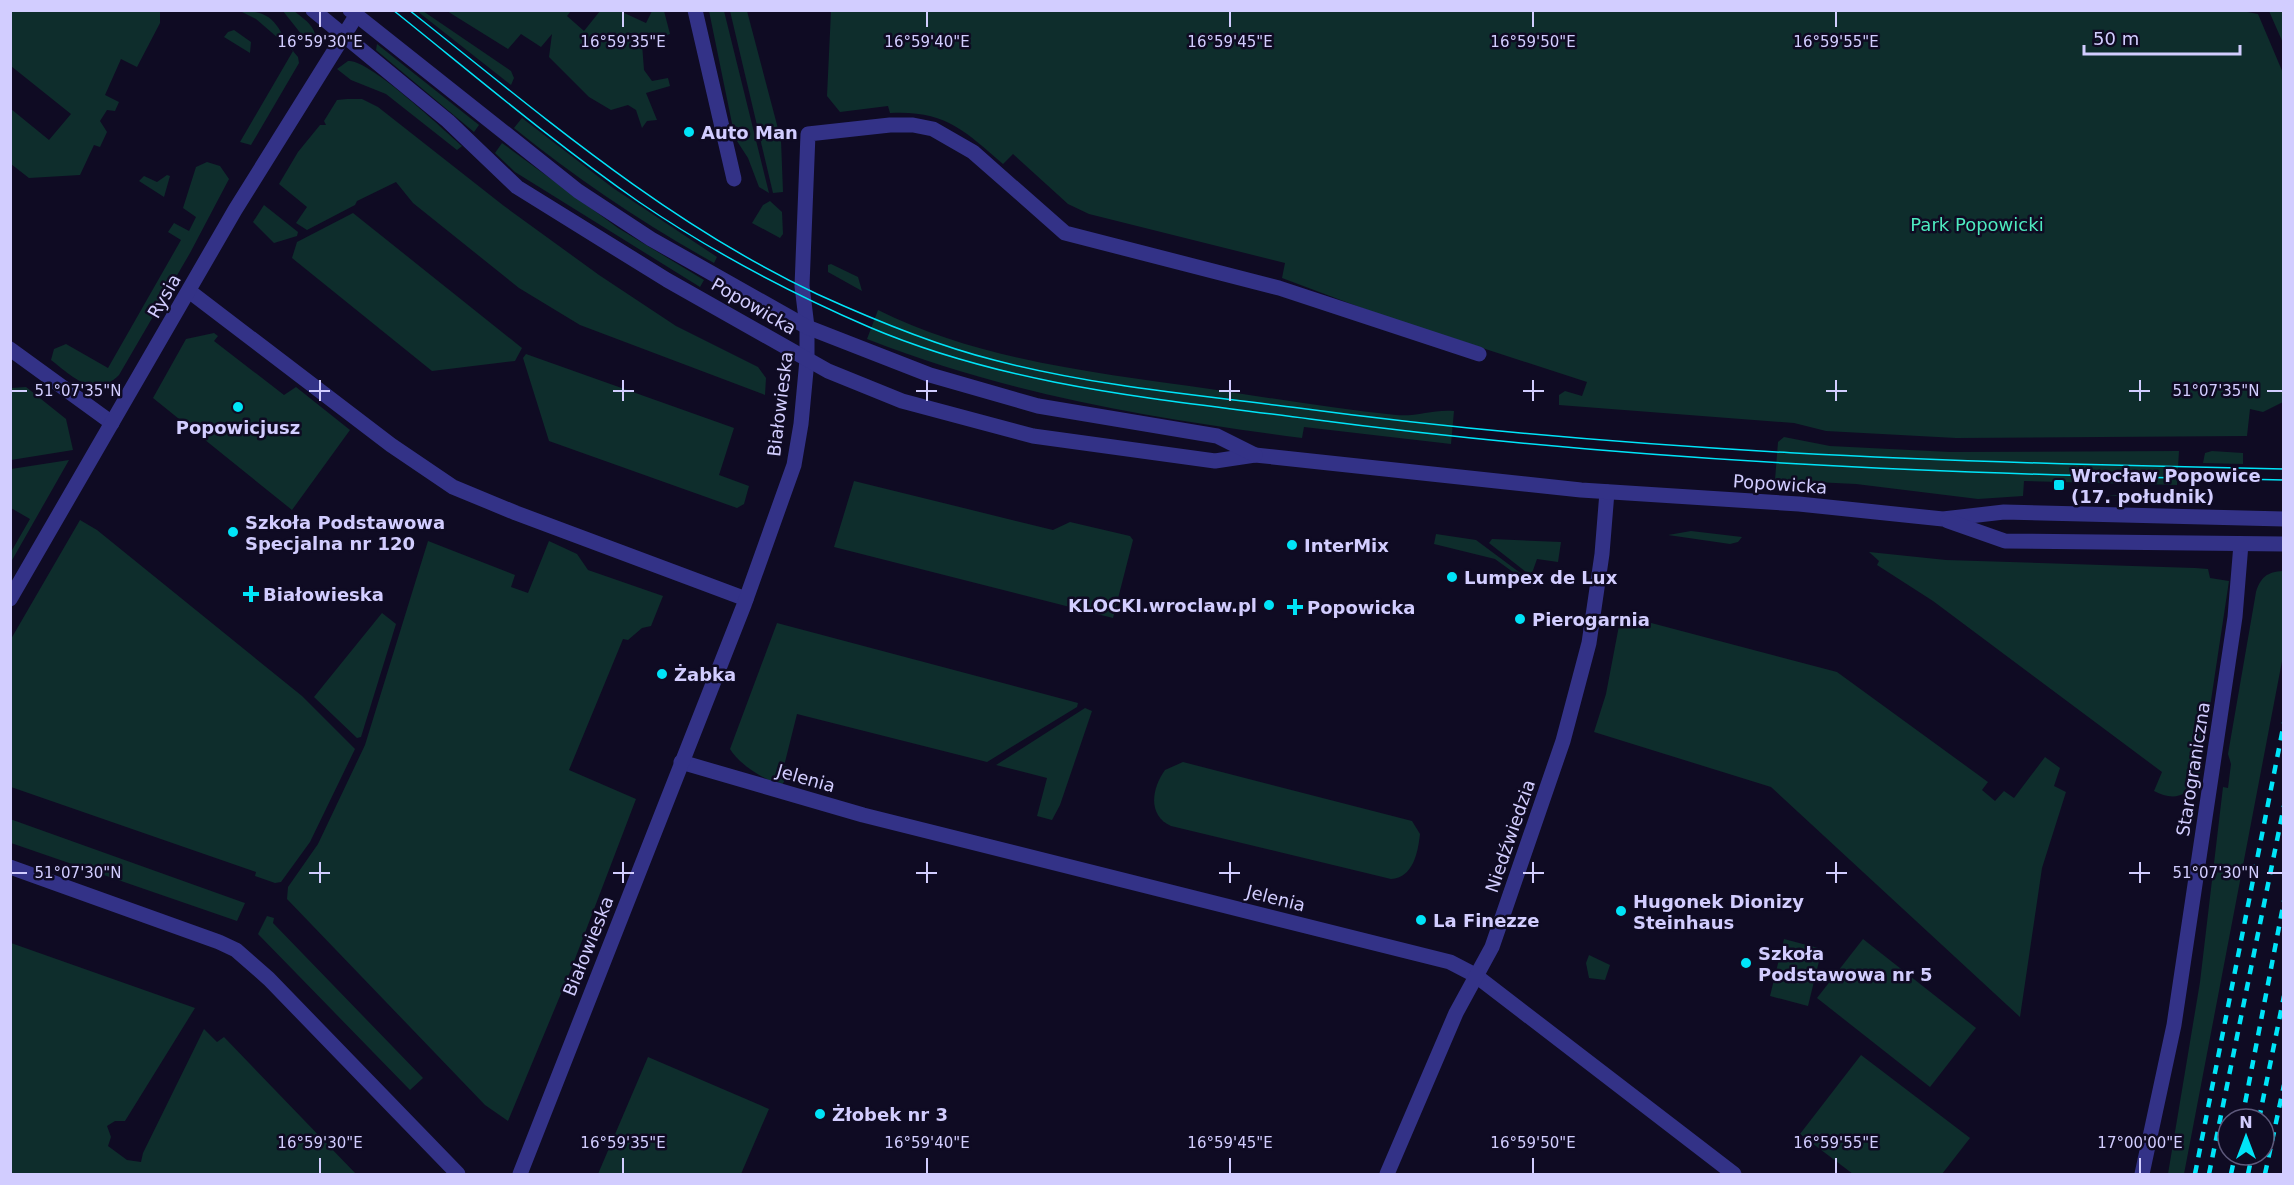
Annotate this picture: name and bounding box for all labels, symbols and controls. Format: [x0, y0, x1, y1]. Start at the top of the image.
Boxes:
scale bar [2084, 18, 2240, 56]
text: 50 m [2093, 28, 2139, 49]
text: 16°59'30"E [277, 33, 363, 51]
text: 16°59'35"E [580, 33, 666, 51]
text: 16°59'40"E [884, 33, 970, 51]
text: 16°59'45"E [1187, 33, 1273, 51]
text: 16°59'50"E [1490, 33, 1576, 51]
text: 16°59'55"E [1793, 33, 1879, 51]
place label: Auto Man [701, 122, 798, 143]
marker: Auto Man [682, 125, 696, 139]
park label: Park Popowicki [1910, 214, 2044, 235]
street label: Rysia [143, 270, 185, 322]
street label: Popowicka [708, 273, 800, 339]
street label: Białowieska [763, 350, 797, 458]
text: 51°07'35"N [34, 382, 122, 400]
text: 51°07'35"N [2172, 382, 2260, 400]
marker: Popowicjusz [231, 400, 245, 414]
place label: Popowicjusz [176, 417, 300, 438]
place label: Wrocław Popowice (17. południk) [2071, 465, 2261, 507]
street label: Popowicka [1732, 470, 1828, 498]
marker: Wrocław Popowice (17. południk) [2052, 478, 2066, 492]
place label: Szkoła Podstawowa Specjalna nr 120 [245, 512, 445, 554]
marker: Szkoła Podstawowa Specjalna nr 120 [226, 525, 240, 539]
place label: InterMix [1304, 535, 1389, 556]
marker: InterMix [1285, 538, 1299, 552]
place label: Lumpex de Lux [1464, 567, 1618, 588]
marker: Lumpex de Lux [1445, 570, 1459, 584]
place label: Białowieska [263, 584, 384, 605]
marker: Białowieska [244, 587, 258, 601]
place label: KLOCKI.wroclaw.pl [1068, 595, 1257, 616]
place label: Popowicka [1307, 597, 1415, 618]
marker: KLOCKI.wroclaw.pl [1262, 598, 1276, 612]
marker: Popowicka [1288, 600, 1302, 614]
place label: Pierogarnia [1532, 609, 1650, 630]
marker: Pierogarnia [1513, 612, 1527, 626]
place label: Żabka [674, 664, 736, 685]
marker: Żabka [655, 667, 669, 681]
street label: Starograniczna [2172, 700, 2214, 838]
street label: Jelenia [773, 759, 838, 796]
street label: Niedźwiedzia [1481, 777, 1539, 895]
text: 51°07'30"N [34, 864, 122, 882]
text: 51°07'30"N [2172, 864, 2260, 882]
street label: Jelenia [1243, 880, 1308, 915]
place label: Hugonek Dionizy Steinhaus [1633, 891, 1804, 933]
street label: Białowieska [558, 893, 618, 999]
marker: Hugonek Dionizy Steinhaus [1614, 904, 1628, 918]
place label: La Finezze [1433, 910, 1540, 931]
marker: La Finezze [1414, 913, 1428, 927]
place label: Szkoła Podstawowa nr 5 [1758, 943, 1932, 985]
marker: Szkoła Podstawowa nr 5 [1739, 956, 1753, 970]
place label: Żłobek nr 3 [832, 1104, 948, 1125]
marker: Żłobek nr 3 [813, 1107, 827, 1121]
north arrow [2216, 1107, 2276, 1167]
text: N [2239, 1113, 2253, 1132]
text: 16°59'30"E [277, 1134, 363, 1152]
text: 16°59'35"E [580, 1134, 666, 1152]
text: 16°59'40"E [884, 1134, 970, 1152]
text: 16°59'45"E [1187, 1134, 1273, 1152]
text: 16°59'50"E [1490, 1134, 1576, 1152]
text: 16°59'55"E [1793, 1134, 1879, 1152]
text: 17°00'00"E [2097, 1134, 2183, 1152]

